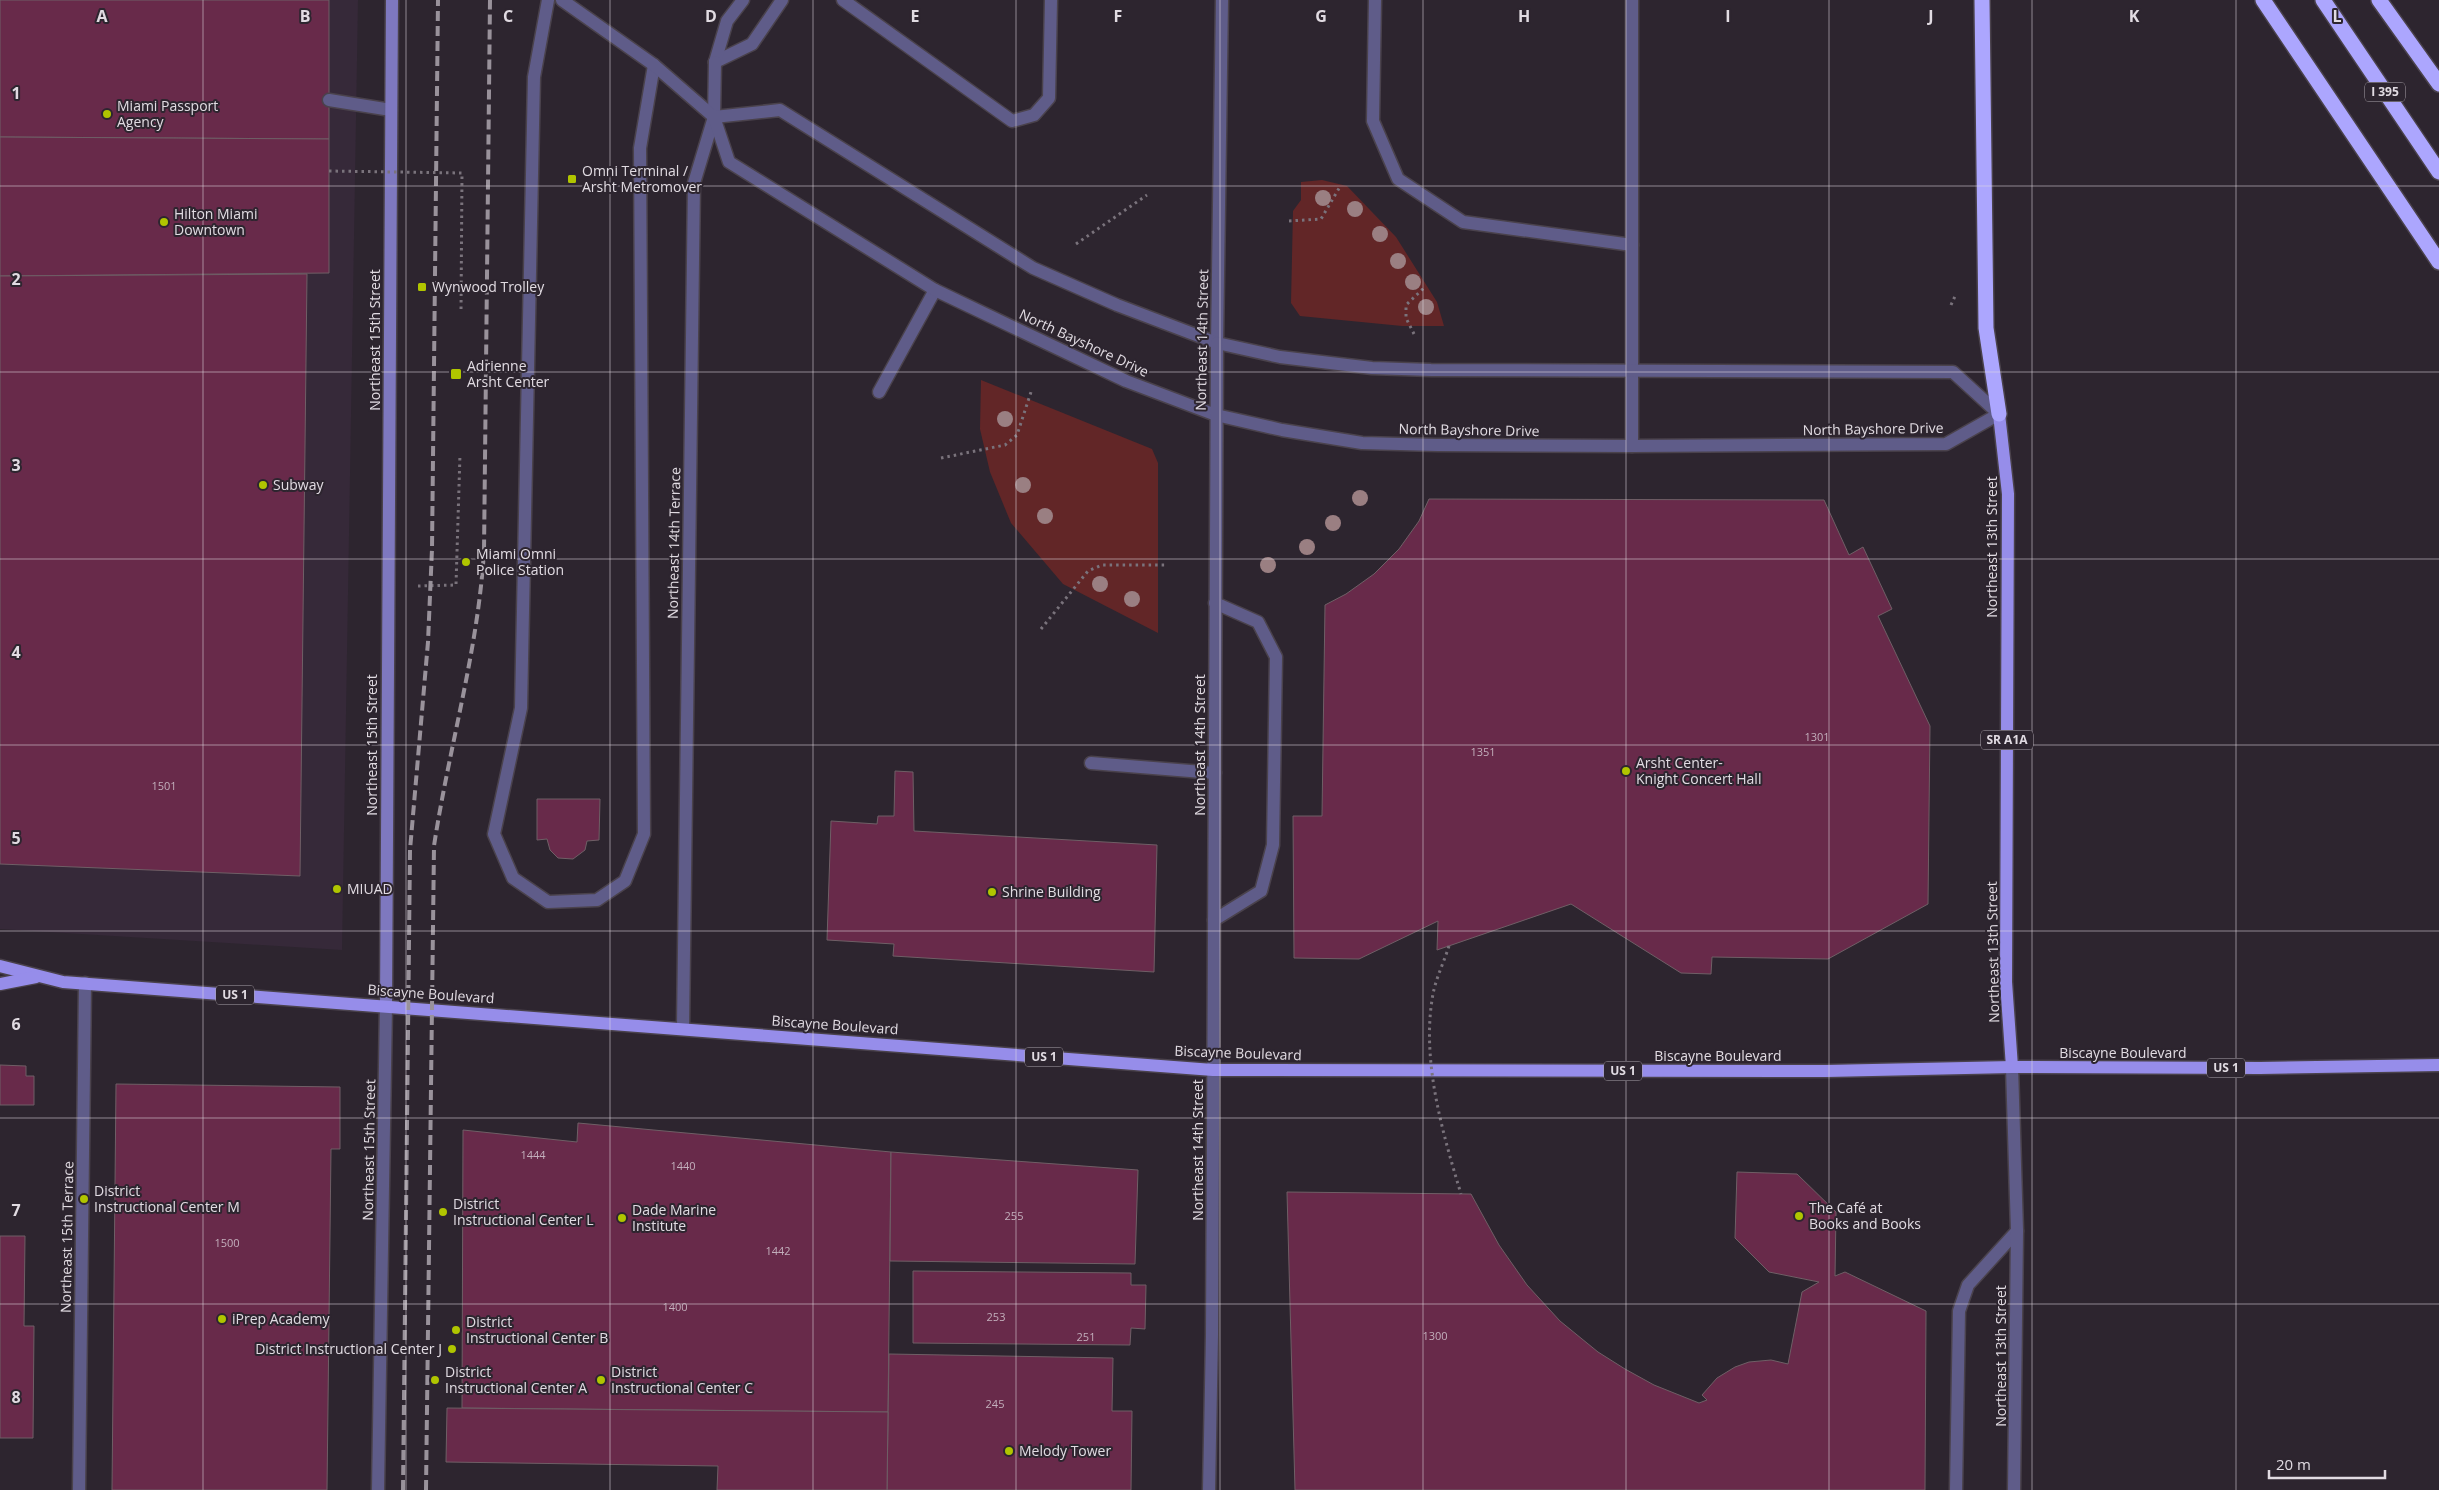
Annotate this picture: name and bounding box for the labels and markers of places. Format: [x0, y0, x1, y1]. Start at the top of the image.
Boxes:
place label: Miami Passport Agency [117, 96, 218, 131]
marker: Miami Passport Agency [101, 108, 113, 120]
place label: Omni Terminal / Arsht Metromover [582, 161, 702, 196]
marker: Omni Terminal / Arsht Metromover [566, 173, 578, 185]
place label: Hilton Miami Downtown [174, 204, 257, 239]
marker: Hilton Miami Downtown [158, 216, 170, 228]
place label: Wynwood Trolley [432, 277, 545, 296]
marker: Wynwood Trolley [416, 281, 428, 293]
place label: Adrienne Arsht Center [467, 356, 550, 391]
marker: Adrienne Arsht Center [449, 367, 463, 381]
place label: Subway [273, 475, 324, 494]
marker: Subway [257, 479, 269, 491]
place label: Miami Omni Police Station [476, 544, 564, 579]
marker: Miami Omni Police Station [460, 556, 472, 568]
place label: Arsht Center- Knight Concert Hall [1636, 753, 1761, 788]
marker: Arsht Center- Knight Concert Hall [1620, 765, 1632, 777]
place label: MIUAD [347, 879, 393, 898]
place label: Shrine Building [1002, 882, 1101, 901]
marker: MIUAD [331, 883, 343, 895]
marker: Shrine Building [986, 886, 998, 898]
place label: District Instructional Center M [94, 1181, 240, 1216]
marker: District Instructional Center M [78, 1193, 90, 1205]
place label: District Instructional Center L [453, 1194, 593, 1229]
place label: The Café at Books and Books [1809, 1198, 1921, 1233]
place label: Dade Marine Institute [632, 1200, 716, 1235]
marker: District Instructional Center L [437, 1206, 449, 1218]
marker: The Café at Books and Books [1793, 1210, 1805, 1222]
marker: Dade Marine Institute [616, 1212, 628, 1224]
place label: iPrep Academy [232, 1309, 330, 1328]
place label: District Instructional Center B [466, 1312, 608, 1347]
marker: iPrep Academy [216, 1313, 228, 1325]
marker: District Instructional Center B [450, 1324, 462, 1336]
place label: District Instructional Center J [255, 1339, 442, 1358]
marker: District Instructional Center J [446, 1343, 458, 1355]
place label: District Instructional Center A [445, 1362, 587, 1397]
place label: District Instructional Center C [611, 1362, 753, 1397]
marker: District Instructional Center A [429, 1374, 441, 1386]
marker: District Instructional Center C [595, 1374, 607, 1386]
place label: Melody Tower [1019, 1441, 1111, 1460]
marker: Melody Tower [1003, 1445, 1015, 1457]

